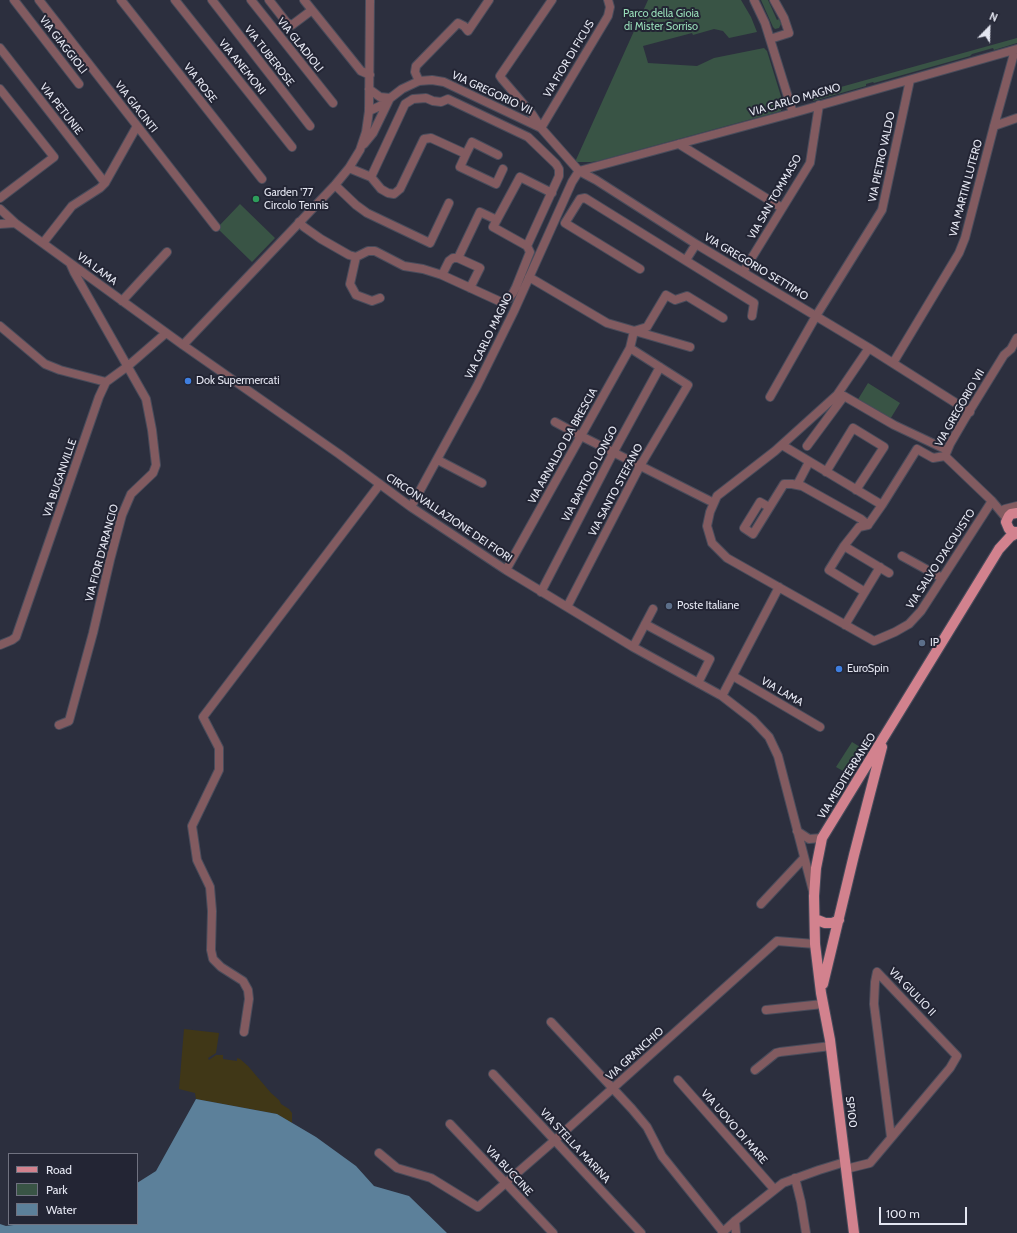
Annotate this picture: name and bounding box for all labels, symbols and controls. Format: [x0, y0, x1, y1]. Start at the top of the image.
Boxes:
park label: Parco della Gioia di Mister Sorriso [623, 7, 699, 33]
north arrow [969, 8, 1009, 48]
text: N [987, 9, 1000, 25]
street label: VIA GIAGGIOLI [36, 13, 90, 77]
street label: VIA GLADIOLI [274, 15, 326, 75]
street label: VIA FIOR DI FICUS [541, 18, 597, 100]
street label: VIA TUBEROSE [241, 23, 297, 89]
street label: VIA ANEMONI [216, 37, 268, 97]
street label: VIA ROSE [181, 61, 219, 105]
street label: VIA GREGORIO VII [450, 69, 534, 117]
street label: VIA GIACINTI [112, 79, 160, 135]
street label: VIA PETUNIE [37, 81, 85, 137]
street label: VIA CARLO MAGNO [748, 81, 842, 119]
street label: VIA PIETRO VALDO [866, 110, 898, 204]
street label: VIA MARTIN LUTERO [947, 138, 985, 238]
street label: VIA SAN TOMMASO [745, 152, 805, 242]
place label: Garden '77 Circolo Tennis [264, 186, 329, 212]
marker: Garden '77 Circolo Tennis [251, 194, 261, 204]
street label: VIA GREGORIO SETTIMO [701, 231, 811, 303]
street label: VIA LAMA [74, 250, 120, 288]
street label: VIA CARLO MAGNO [462, 291, 516, 381]
street label: VIA GREGORIO VII [932, 367, 988, 449]
place label: Dok Supermercati [196, 374, 280, 388]
marker: Dok Supermercati [183, 376, 193, 386]
street label: VIA ARNALDO DA BRESCIA [526, 386, 600, 506]
street label: VIA BARTOLO LONGO [559, 424, 621, 524]
street label: VIA BUGANVILLE [40, 437, 80, 519]
street label: VIA SANTO STEFANO [586, 442, 646, 538]
street label: CIRCONVALLAZIONE DEI FIORI [383, 471, 515, 565]
street label: VIA FIOR D'ARANCIO [83, 503, 121, 603]
street label: VIA SALVO D'ACQUISTO [904, 507, 978, 611]
place label: Poste Italiane [677, 599, 739, 613]
marker: Poste Italiane [664, 601, 674, 611]
place label: IP [930, 636, 939, 650]
marker: IP [917, 638, 927, 648]
place label: EuroSpin [847, 662, 889, 676]
marker: EuroSpin [834, 664, 844, 674]
street label: VIA LAMA [758, 675, 806, 709]
street label: VIA MEDITERRANEO [815, 731, 879, 821]
street label: VIA GIULIO II [886, 965, 938, 1019]
street label: VIA GRANCHIO [603, 1025, 667, 1083]
street label: VIA UOVO DI MARE [698, 1087, 770, 1167]
street label: SP100 [843, 1095, 859, 1129]
street label: VIA STELLA MARINA [537, 1106, 613, 1186]
street label: VIA BUCCINE [483, 1143, 535, 1199]
legend [8, 1153, 138, 1225]
text: Road [46, 1162, 72, 1177]
text: Park [46, 1182, 68, 1197]
scale bar [881, 1199, 969, 1225]
text: Water [46, 1202, 76, 1217]
text: 100 m [886, 1206, 920, 1221]

